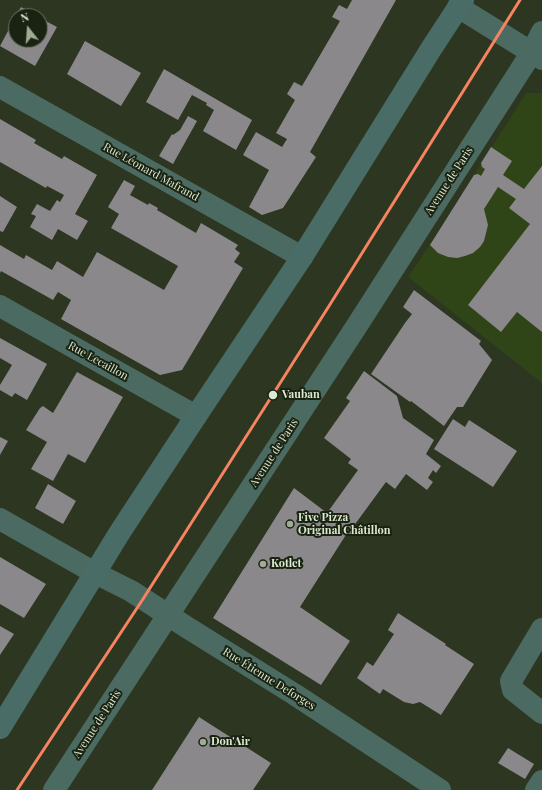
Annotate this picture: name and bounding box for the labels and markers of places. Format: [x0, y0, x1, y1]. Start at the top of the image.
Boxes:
place label: Vauban [282, 388, 320, 402]
marker: Vauban [267, 389, 279, 401]
place label: Five Pizza Original Châtillon [298, 511, 391, 537]
marker: Five Pizza Original Châtillon [285, 519, 295, 529]
place label: Kotlet [271, 557, 301, 571]
marker: Kotlet [258, 559, 268, 569]
place label: Don'Air [211, 735, 250, 749]
marker: Don'Air [198, 737, 208, 747]

